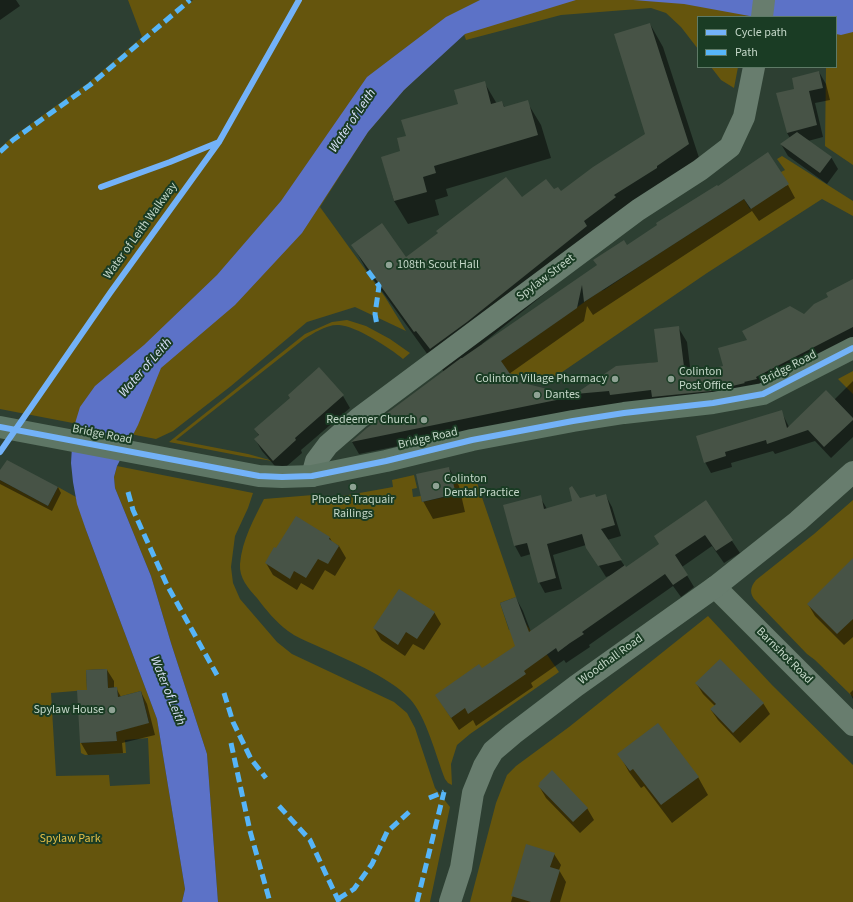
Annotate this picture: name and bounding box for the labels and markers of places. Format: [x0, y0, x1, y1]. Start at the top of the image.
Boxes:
place label: 108th Scout Hall [397, 258, 479, 272]
marker: 108th Scout Hall [384, 260, 394, 270]
place label: Colinton Post Office [679, 365, 732, 393]
place label: Colinton Village Pharmacy [475, 372, 607, 386]
marker: Colinton Village Pharmacy [610, 374, 620, 384]
marker: Colinton Post Office [666, 374, 676, 384]
place label: Dantes [545, 388, 580, 402]
marker: Dantes [532, 390, 542, 400]
place label: Redeemer Church [326, 413, 416, 427]
marker: Redeemer Church [419, 415, 429, 425]
place label: Colinton Dental Practice [444, 472, 519, 500]
marker: Colinton Dental Practice [431, 481, 441, 491]
marker: Phoebe Traquair Railings [348, 482, 358, 492]
place label: Phoebe Traquair Railings [312, 493, 394, 521]
place label: Spylaw House [33, 703, 104, 717]
marker: Spylaw House [107, 705, 117, 715]

